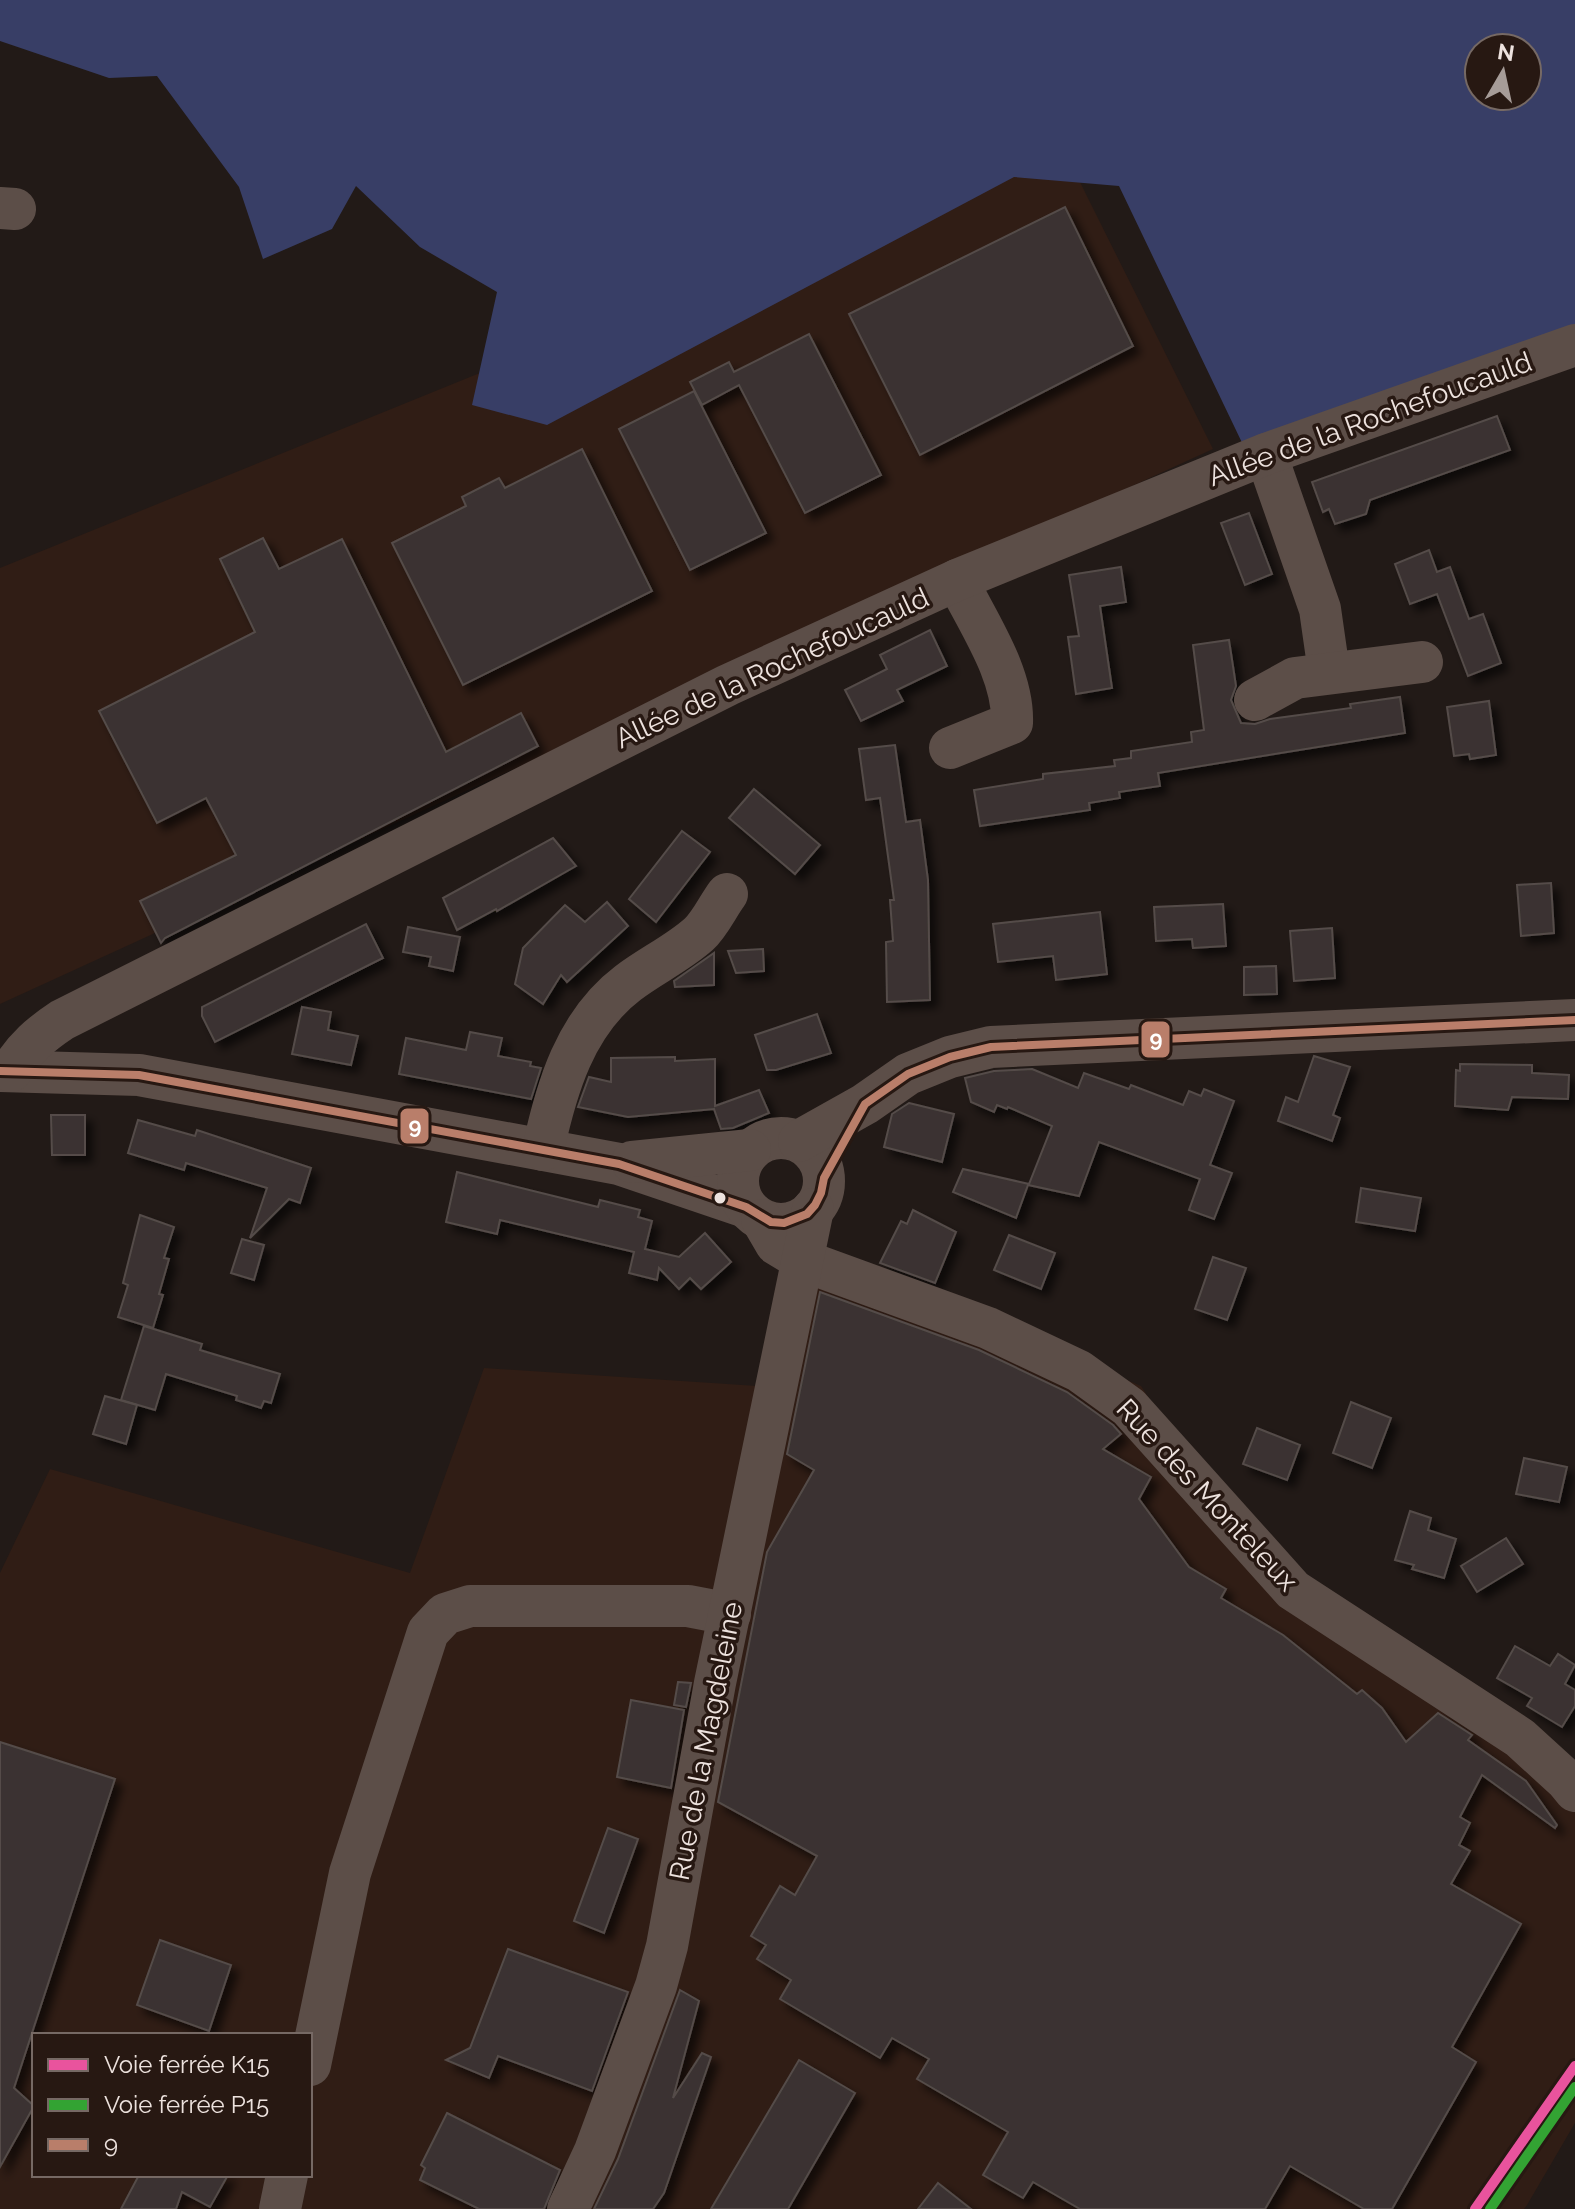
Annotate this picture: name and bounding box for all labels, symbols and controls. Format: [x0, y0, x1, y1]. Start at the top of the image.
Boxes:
north arrow [1463, 32, 1543, 112]
text: N [1496, 38, 1516, 66]
street label: Allée de la Rochefoucauld [1204, 345, 1536, 493]
street label: Allée de la Rochefoucauld [610, 581, 934, 755]
line badge: 9 [1140, 1020, 1171, 1059]
text: 9 [1150, 1026, 1163, 1052]
line badge: 9 [399, 1107, 430, 1145]
text: 9 [409, 1113, 422, 1139]
unlabelled marker [712, 1190, 728, 1206]
street label: Rue des Monteleux [1110, 1392, 1304, 1598]
street label: Rue de la Magdeleine [663, 1599, 749, 1883]
legend [32, 2033, 312, 2177]
text: Voie ferrée K15 [104, 2050, 270, 2079]
text: Voie ferrée P15 [104, 2090, 269, 2119]
text: 9 [104, 2130, 118, 2159]

